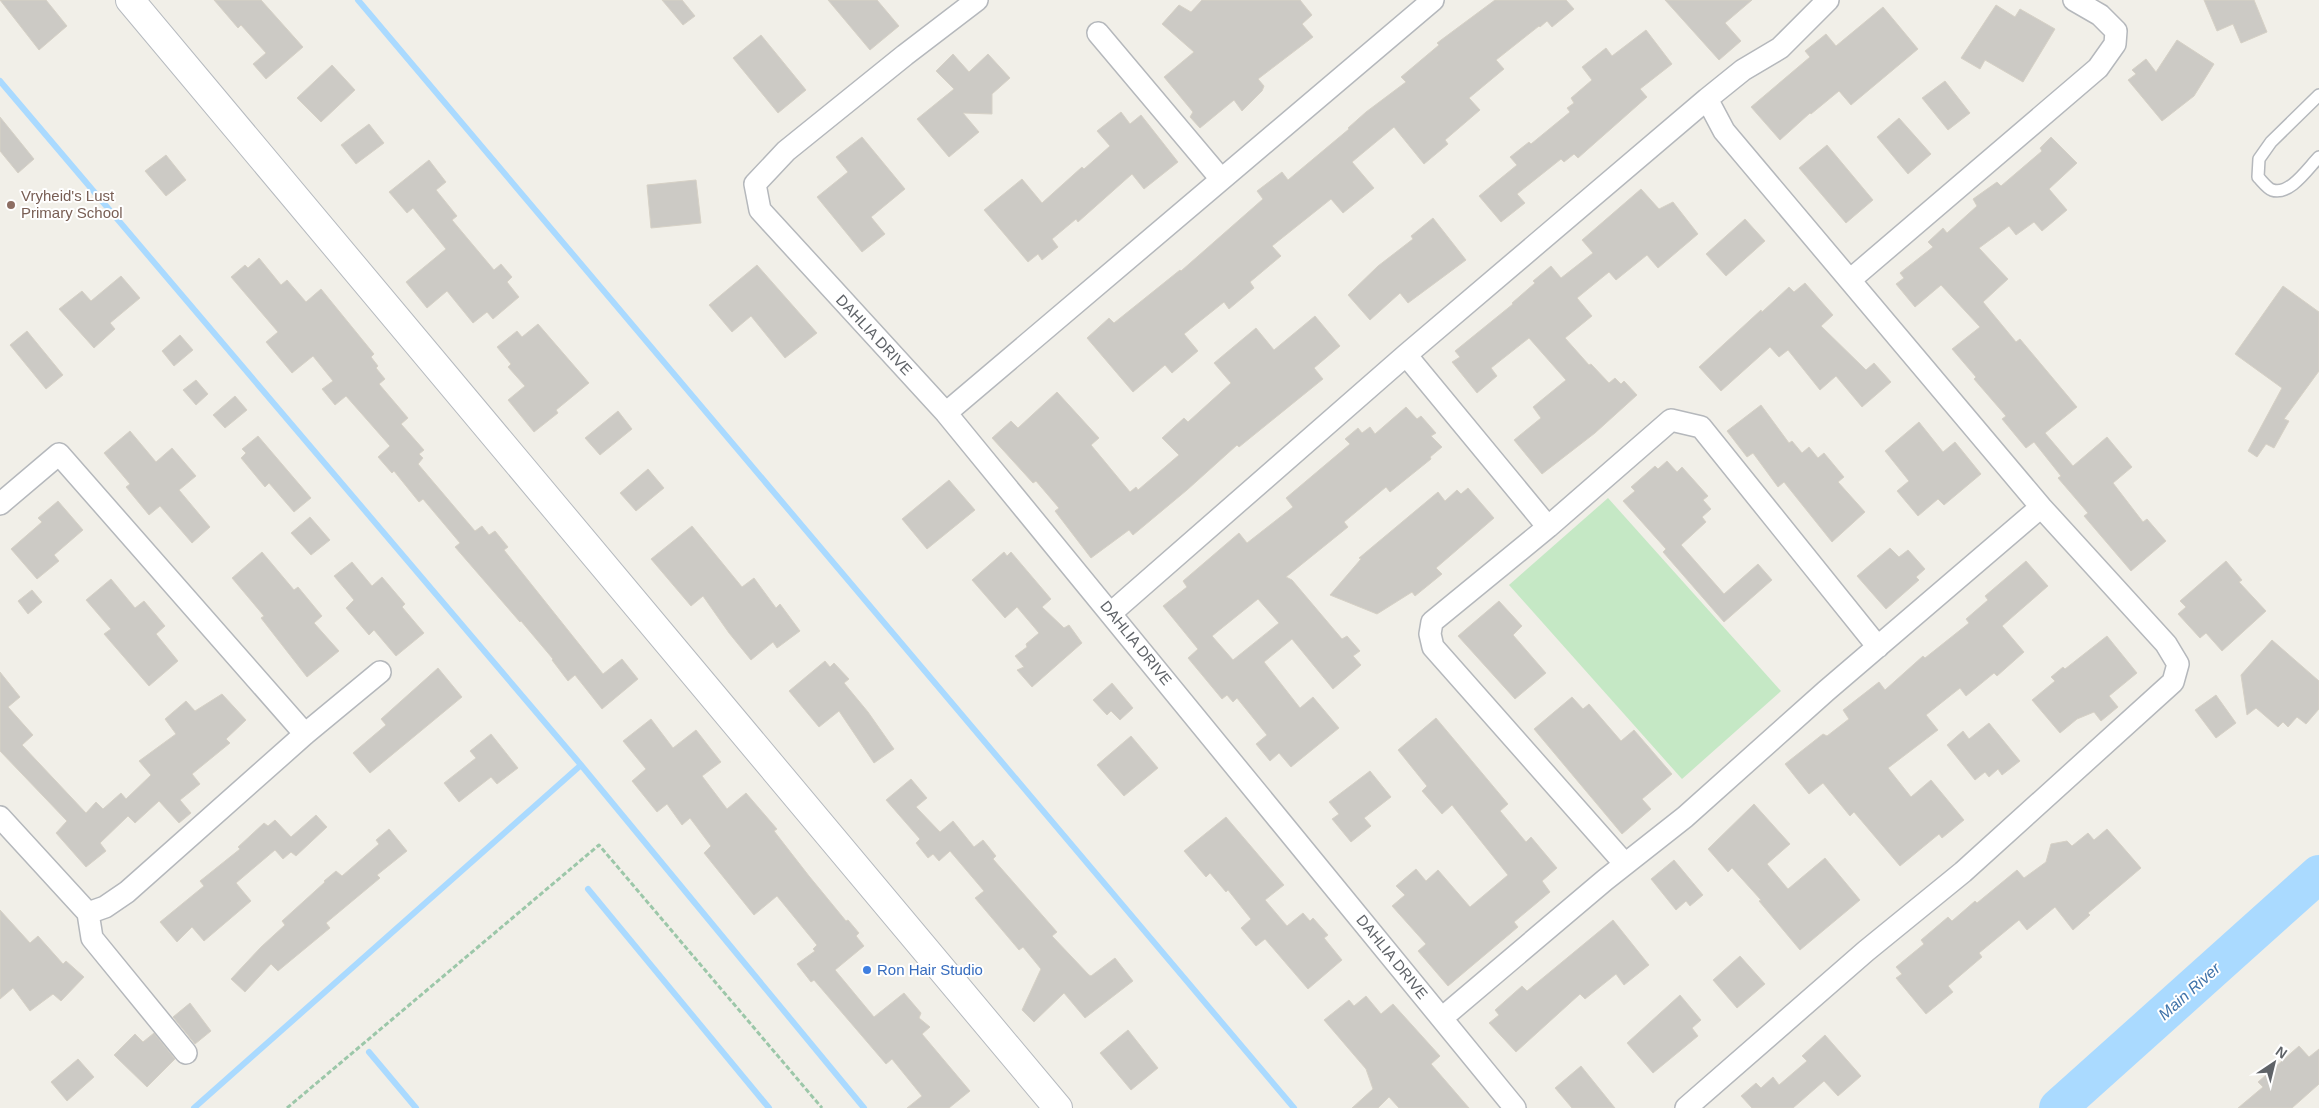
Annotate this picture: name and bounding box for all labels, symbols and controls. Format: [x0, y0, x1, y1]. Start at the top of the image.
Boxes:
place label: Vryheid's Lust Primary School [21, 187, 123, 221]
marker: Vryheid's Lust Primary School [5, 199, 17, 211]
street label: DAHLIA DRIVE [833, 291, 916, 378]
street label: DAHLIA DRIVE [1097, 597, 1176, 688]
street label: DAHLIA DRIVE [1353, 911, 1432, 1002]
water label: Main River [2155, 959, 2224, 1023]
place label: Ron Hair Studio [877, 961, 983, 978]
marker: Ron Hair Studio [861, 964, 873, 976]
north arrow [2249, 1038, 2299, 1088]
text: N [2273, 1043, 2290, 1062]

